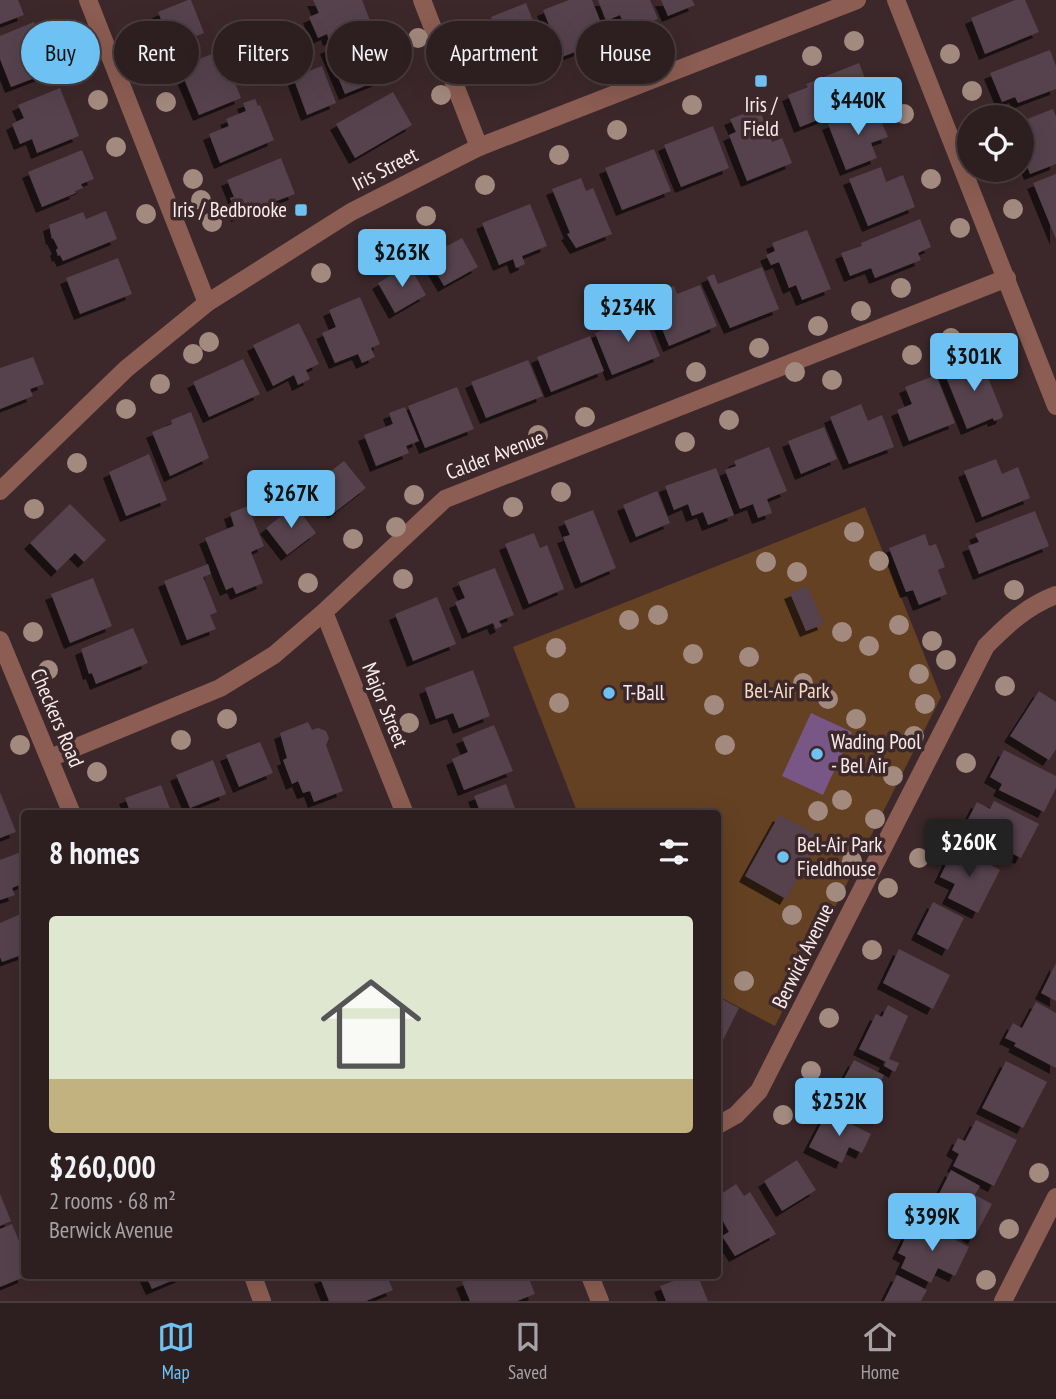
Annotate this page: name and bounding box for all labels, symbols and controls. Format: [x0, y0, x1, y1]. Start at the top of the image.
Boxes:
chip: Buy [21, 21, 100, 84]
chip: Rent [114, 21, 199, 84]
chip: Filters [213, 21, 313, 84]
chip: New [327, 21, 412, 84]
chip: Apartment [426, 21, 562, 84]
chip: House [576, 21, 675, 84]
marker: Iris / Field [753, 73, 769, 89]
pin: $440K [809, 78, 907, 137]
text: $440K [830, 85, 886, 114]
place label: Iris / Field [743, 91, 779, 142]
map controls [957, 105, 1034, 182]
button: locate [957, 105, 1034, 182]
street label: Iris Street [347, 140, 422, 197]
place label: Iris / Bedbrooke [172, 196, 287, 223]
marker: Iris / Bedbrooke [293, 202, 309, 218]
pin: $263K [353, 230, 451, 289]
text: $263K [374, 237, 430, 266]
pin: $234K [579, 284, 677, 344]
text: $234K [600, 292, 656, 321]
pin: $301K [925, 334, 1023, 393]
text: $301K [946, 341, 1002, 370]
street label: Calder Avenue [442, 423, 548, 486]
pin: $267K [242, 470, 340, 530]
text: $267K [263, 478, 319, 507]
street label: Major Street [356, 658, 415, 751]
street label: Checkers Road [25, 664, 90, 771]
park label: Bel-Air Park [744, 677, 830, 704]
place label: T-Ball [623, 679, 665, 706]
marker: T-Ball [601, 685, 617, 701]
place label: Wading Pool - Bel Air [831, 728, 921, 779]
marker: Wading Pool - Bel Air [809, 746, 825, 762]
pin: $260K [920, 820, 1018, 879]
text: $260K [941, 827, 997, 856]
place label: Bel-Air Park Fieldhouse [797, 831, 882, 882]
text: 8 homes [49, 833, 140, 872]
icon: filters [655, 833, 693, 871]
marker: Bel-Air Park Fieldhouse [775, 849, 791, 865]
street label: Berwick Avenue [766, 899, 840, 1013]
icon: home [308, 961, 434, 1087]
pin: $252K [790, 1078, 888, 1138]
text: $252K [811, 1086, 867, 1115]
text: $260,000 [49, 1147, 156, 1186]
text: 2 rooms · 68 m² [49, 1186, 176, 1215]
pin: $399K [883, 1194, 981, 1253]
text: $399K [904, 1201, 960, 1230]
text: Berwick Avenue [49, 1215, 173, 1244]
tab: Map [157, 1318, 195, 1384]
tab: Saved [508, 1318, 547, 1384]
tab: Home [861, 1318, 899, 1384]

